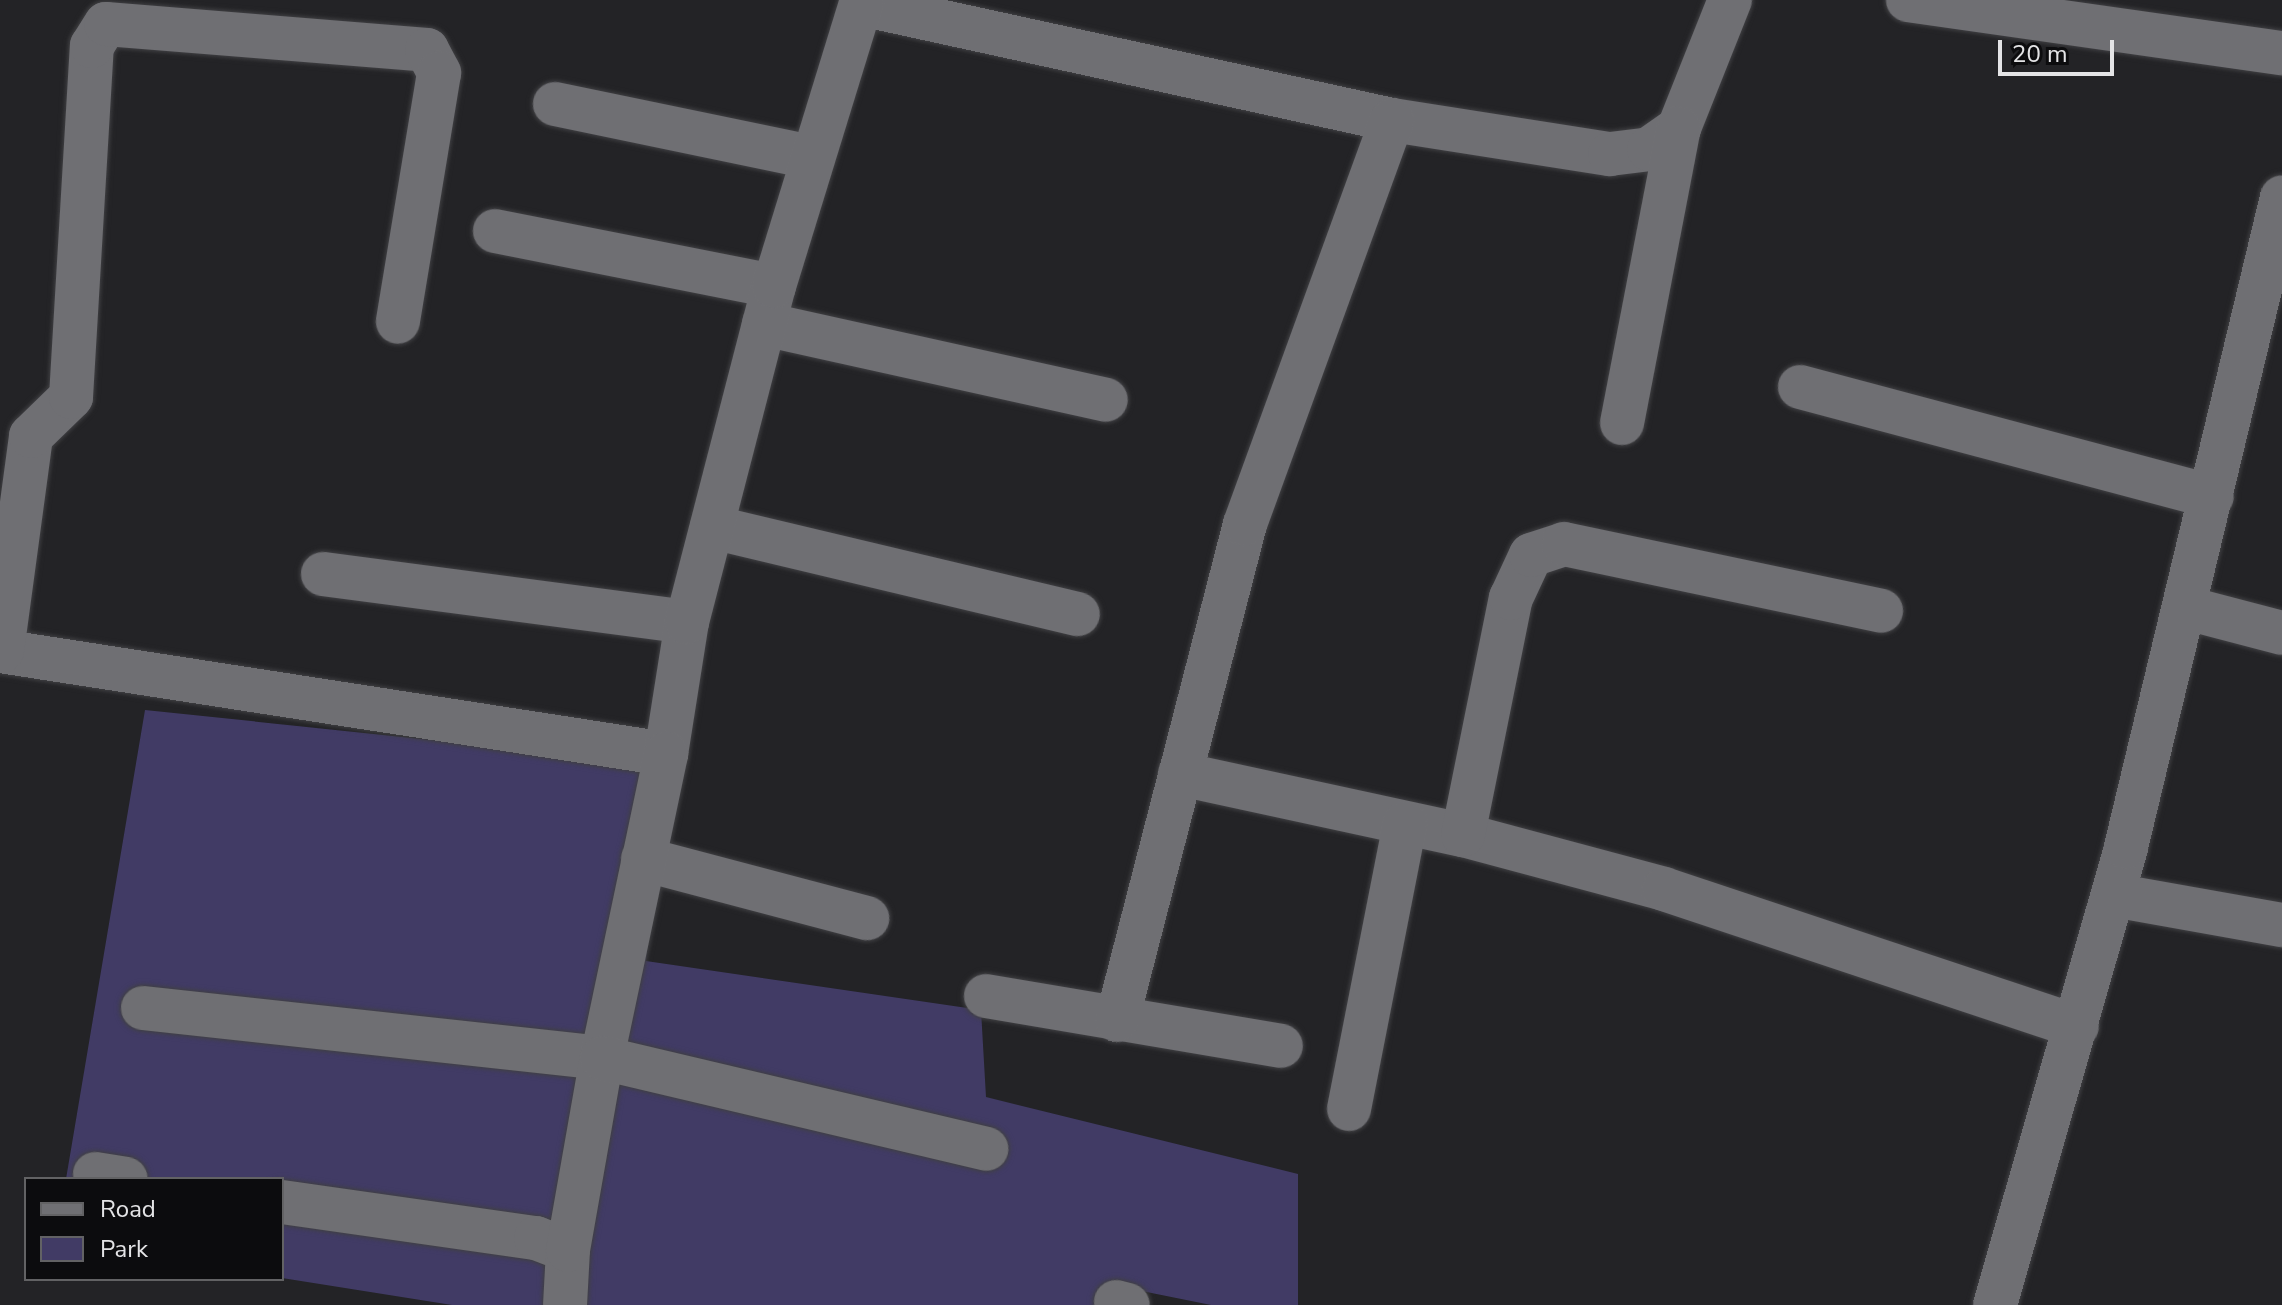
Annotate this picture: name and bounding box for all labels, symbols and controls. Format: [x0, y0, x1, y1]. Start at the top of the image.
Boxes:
scale bar [2002, 24, 2118, 74]
text: 20 m [2012, 38, 2068, 70]
legend [24, 1177, 284, 1281]
text: Road [100, 1193, 156, 1225]
text: Park [100, 1233, 148, 1265]

